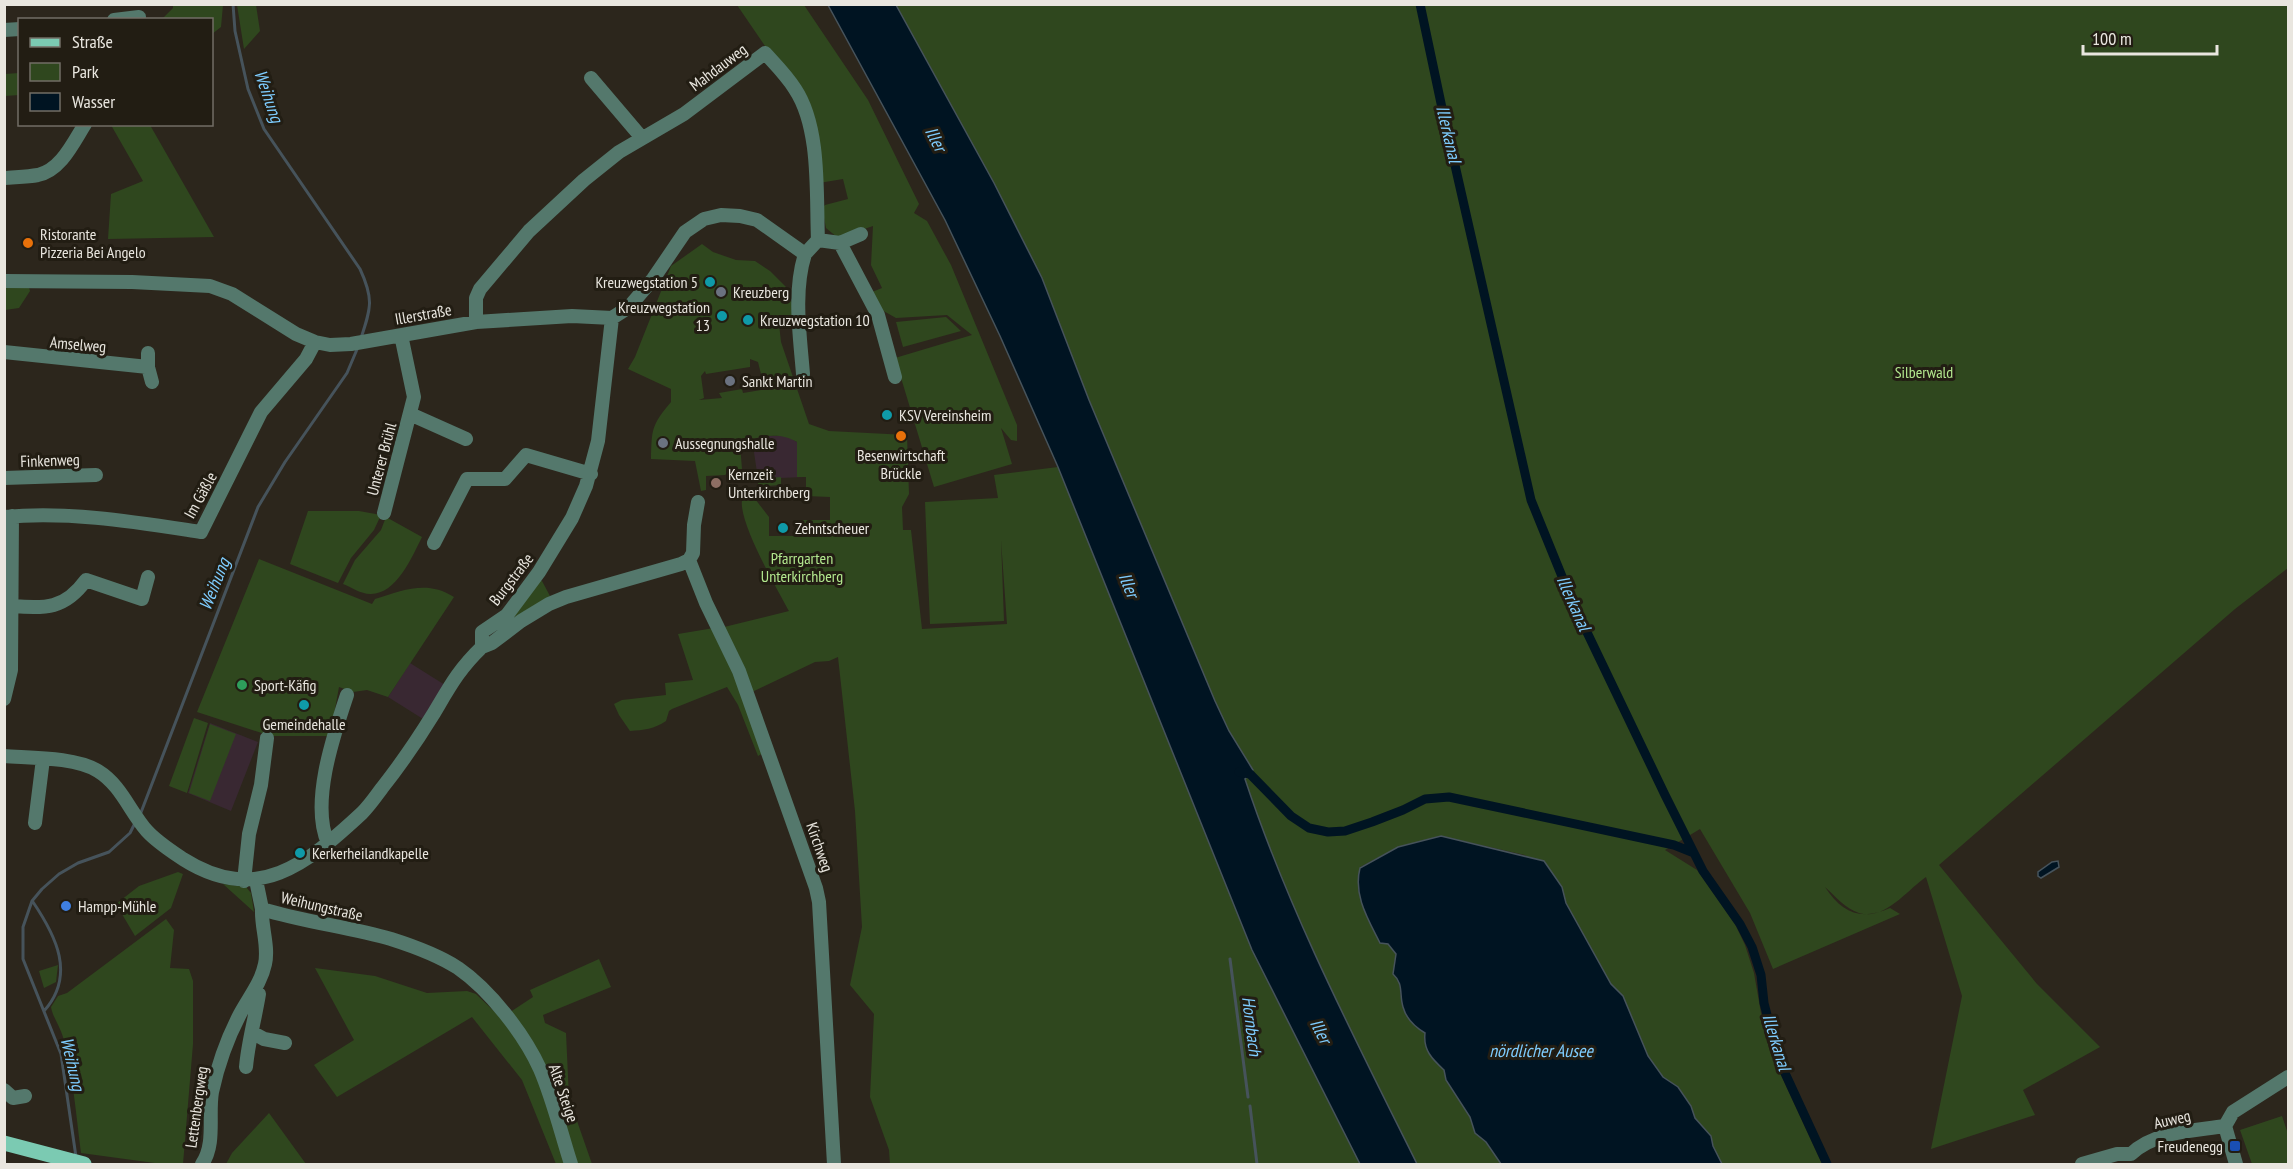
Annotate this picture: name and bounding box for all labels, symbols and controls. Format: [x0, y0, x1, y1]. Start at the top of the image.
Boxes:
legend [18, 18, 213, 126]
scale bar [2083, 18, 2216, 56]
text: 100 m [2092, 27, 2132, 50]
text: Straße [72, 30, 113, 53]
street label: Mahdauweg [685, 39, 751, 95]
text: Park [72, 60, 99, 83]
water label: Weihung [249, 67, 289, 127]
text: Wasser [72, 90, 115, 113]
water label: Illerkanal [1431, 103, 1467, 167]
water label: Iller [920, 123, 953, 158]
place label: Ristorante Pizzeria Bei Angelo [40, 224, 146, 262]
marker: Ristorante Pizzeria Bei Angelo [21, 236, 35, 250]
place label: Kreuzwegstation 5 [595, 272, 698, 292]
marker: Kreuzwegstation 5 [703, 275, 717, 289]
place label: Kreuzberg [733, 282, 789, 302]
marker: Kreuzberg [714, 285, 728, 299]
place label: Kreuzwegstation 13 [618, 297, 710, 335]
street label: Illerstraße [393, 299, 453, 329]
marker: Kreuzwegstation 13 [715, 309, 729, 323]
place label: Kreuzwegstation 10 [760, 310, 870, 330]
marker: Kreuzwegstation 10 [741, 313, 755, 327]
street label: Amselweg [49, 332, 107, 356]
park label: Silberwald [1895, 362, 1953, 382]
place label: Sankt Martin [742, 371, 813, 391]
marker: Sankt Martin [723, 374, 737, 388]
place label: KSV Vereinsheim [899, 405, 991, 425]
marker: KSV Vereinsheim [880, 408, 894, 422]
street label: Unterer Brühl [362, 420, 400, 498]
marker: Besenwirtschaft Brückle [894, 429, 908, 443]
place label: Aussegnungshalle [675, 433, 775, 453]
marker: Aussegnungshalle [656, 436, 670, 450]
place label: Besenwirtschaft Brückle [857, 445, 946, 483]
street label: Finkenweg [20, 449, 80, 471]
place label: Kernzeit Unterkirchberg [728, 464, 810, 502]
street label: Im Gäßle [179, 468, 221, 522]
marker: Kernzeit Unterkirchberg [709, 476, 723, 490]
place label: Zehntscheuer [795, 518, 870, 538]
marker: Zehntscheuer [776, 521, 790, 535]
park label: Pfarrgarten Unterkirchberg [761, 548, 843, 586]
street label: Burgstraße [484, 549, 538, 609]
water label: Weihung [193, 553, 235, 613]
water label: Iller [1114, 569, 1146, 604]
water label: Illerkanal [1552, 572, 1597, 636]
place label: Sport-Käfig [254, 675, 316, 695]
marker: Sport-Käfig [235, 678, 249, 692]
marker: Gemeindehalle [297, 698, 311, 712]
place label: Gemeindehalle [262, 714, 346, 734]
street label: Kirchweg [802, 820, 838, 874]
place label: Kerkerheilandkapelle [312, 843, 429, 863]
marker: Kerkerheilandkapelle [293, 846, 307, 860]
street label: Weihungstraße [279, 887, 365, 925]
place label: Hampp-Mühle [78, 896, 156, 916]
marker: Hampp-Mühle [59, 899, 73, 913]
water label: Hornbach [1237, 995, 1267, 1058]
water label: Illerkanal [1757, 1011, 1797, 1075]
water label: Iller [1305, 1015, 1338, 1050]
water label: Weihung [56, 1035, 91, 1094]
water label: nördlicher Ausee [1489, 1039, 1594, 1062]
street label: Alte Steige [545, 1061, 583, 1125]
street label: Lettenbergweg [180, 1065, 212, 1149]
street label: Auweg [2152, 1105, 2192, 1133]
place label: Freudenegg [2158, 1136, 2223, 1156]
marker: Freudenegg [2228, 1139, 2242, 1153]

